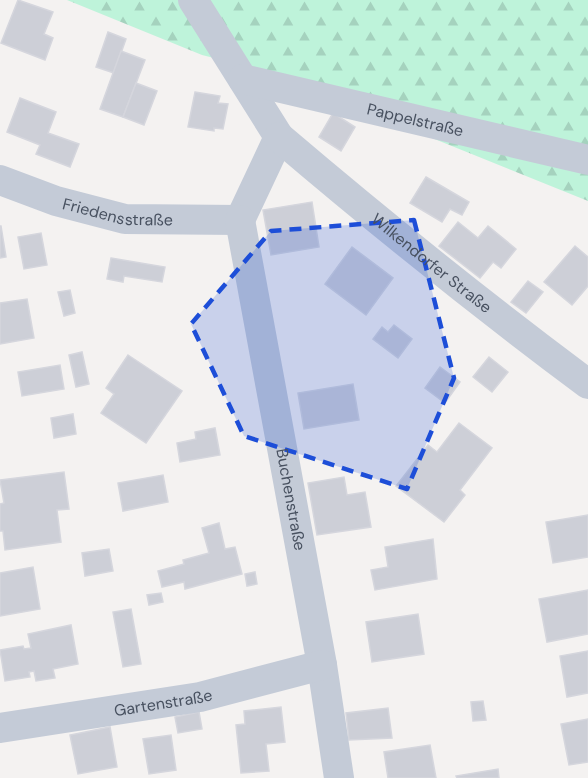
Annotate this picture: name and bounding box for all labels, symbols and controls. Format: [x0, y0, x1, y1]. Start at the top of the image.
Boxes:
street label: Pappelstraße [365, 98, 466, 141]
street label: Friedensstraße [60, 193, 173, 230]
street label: Wilkendorfer Straße [367, 208, 496, 317]
street label: Buchenstraße [272, 446, 311, 552]
street label: Gartenstraße [112, 684, 214, 721]

